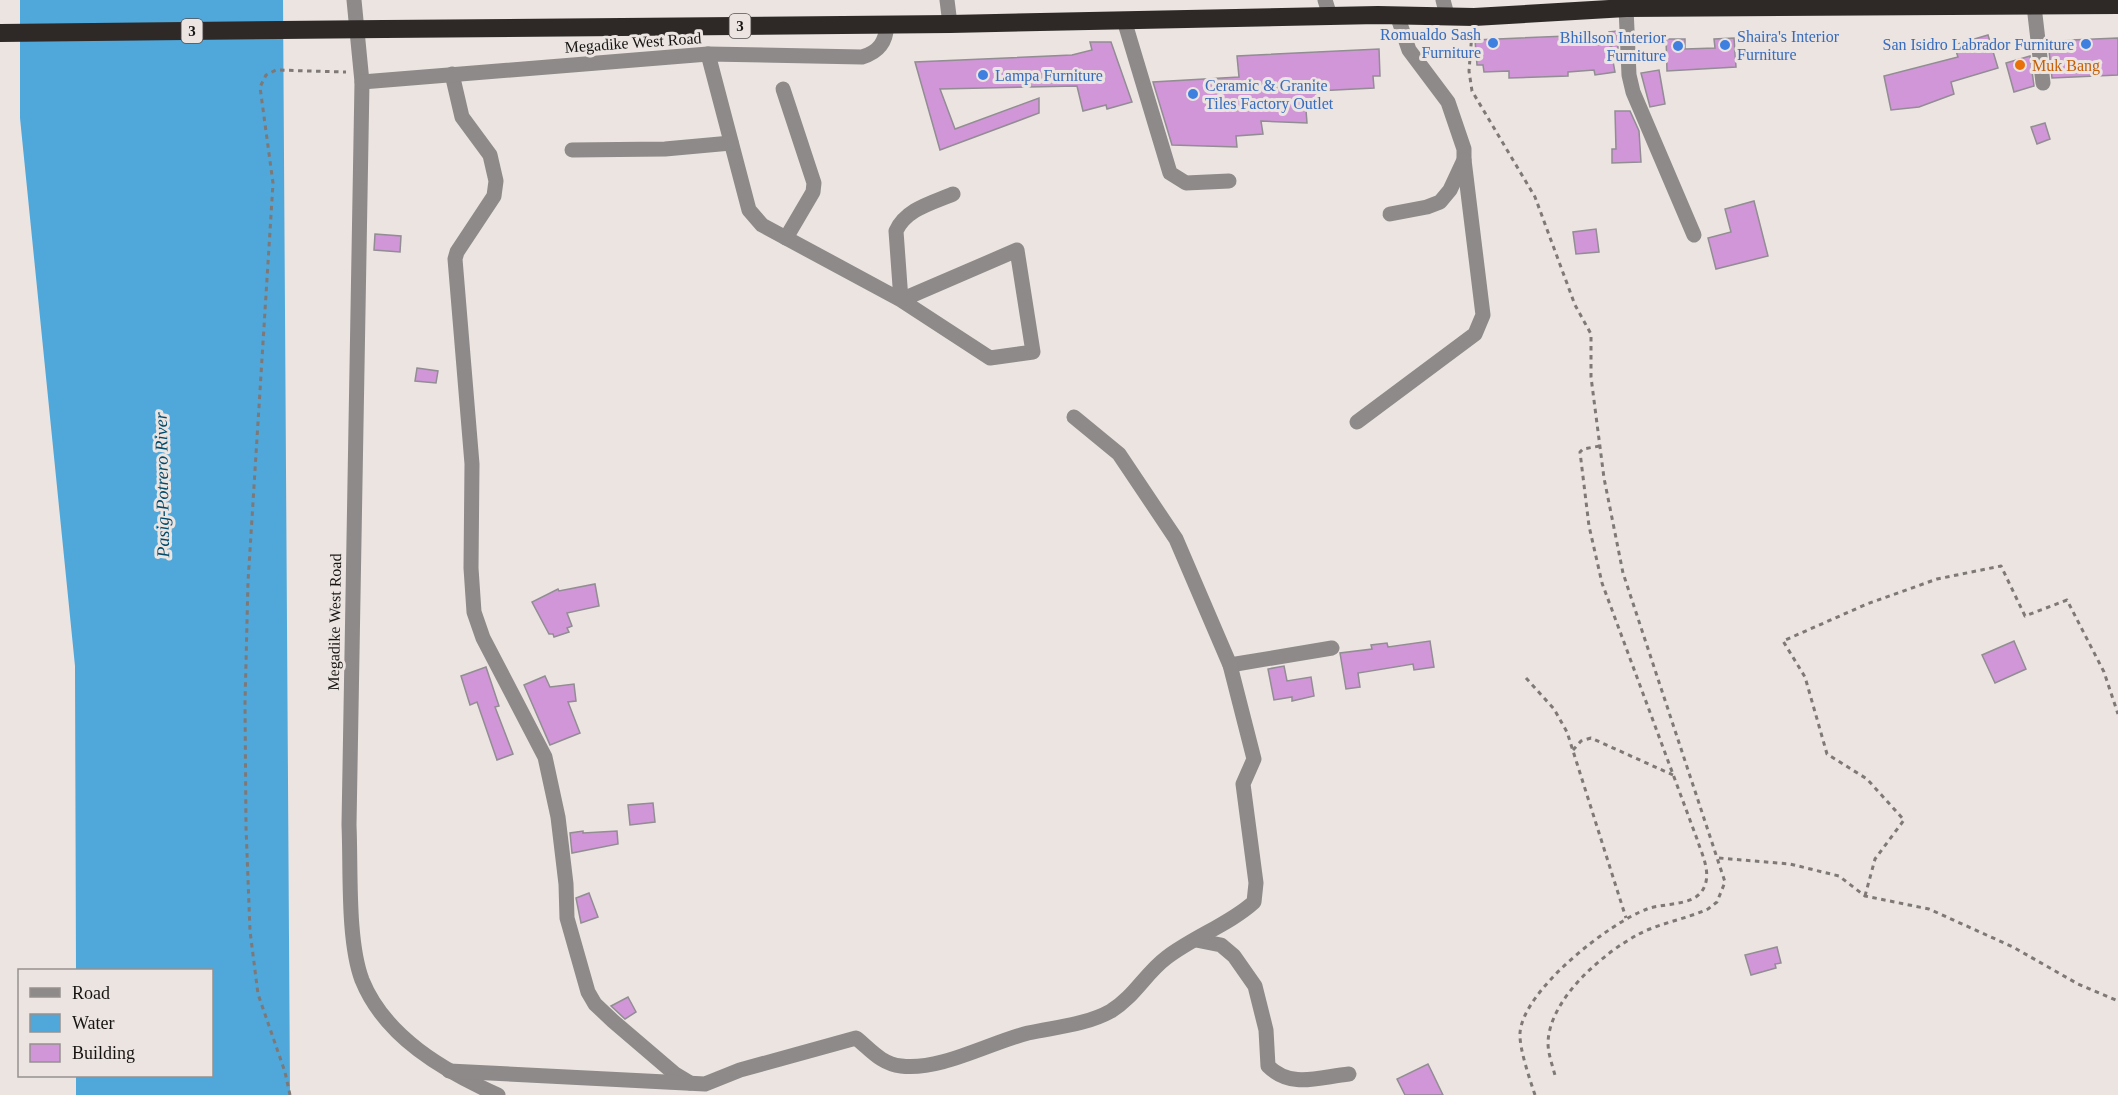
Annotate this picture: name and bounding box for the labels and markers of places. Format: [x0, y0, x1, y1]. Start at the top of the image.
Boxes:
place label: Romualdo Sash Furniture [1380, 26, 1481, 61]
place label: Shaira's Interior Furniture [1737, 28, 1840, 63]
place label: Bhillson Interior Furniture [1560, 29, 1667, 64]
marker: Romualdo Sash Furniture [1486, 36, 1500, 50]
place label: San Isidro Labrador Furniture [1882, 36, 2074, 53]
marker: San Isidro Labrador Furniture [2079, 37, 2093, 51]
marker: Shaira's Interior Furniture [1718, 38, 1732, 52]
marker: Bhillson Interior Furniture [1671, 39, 1685, 53]
place label: Muk Bang [2032, 57, 2100, 75]
marker: Muk Bang [2013, 58, 2027, 72]
place label: Lampa Furniture [995, 67, 1103, 85]
marker: Lampa Furniture [976, 68, 990, 82]
place label: Ceramic & Granite Tiles Factory Outlet [1205, 77, 1334, 113]
marker: Ceramic & Granite Tiles Factory Outlet [1186, 87, 1200, 101]

